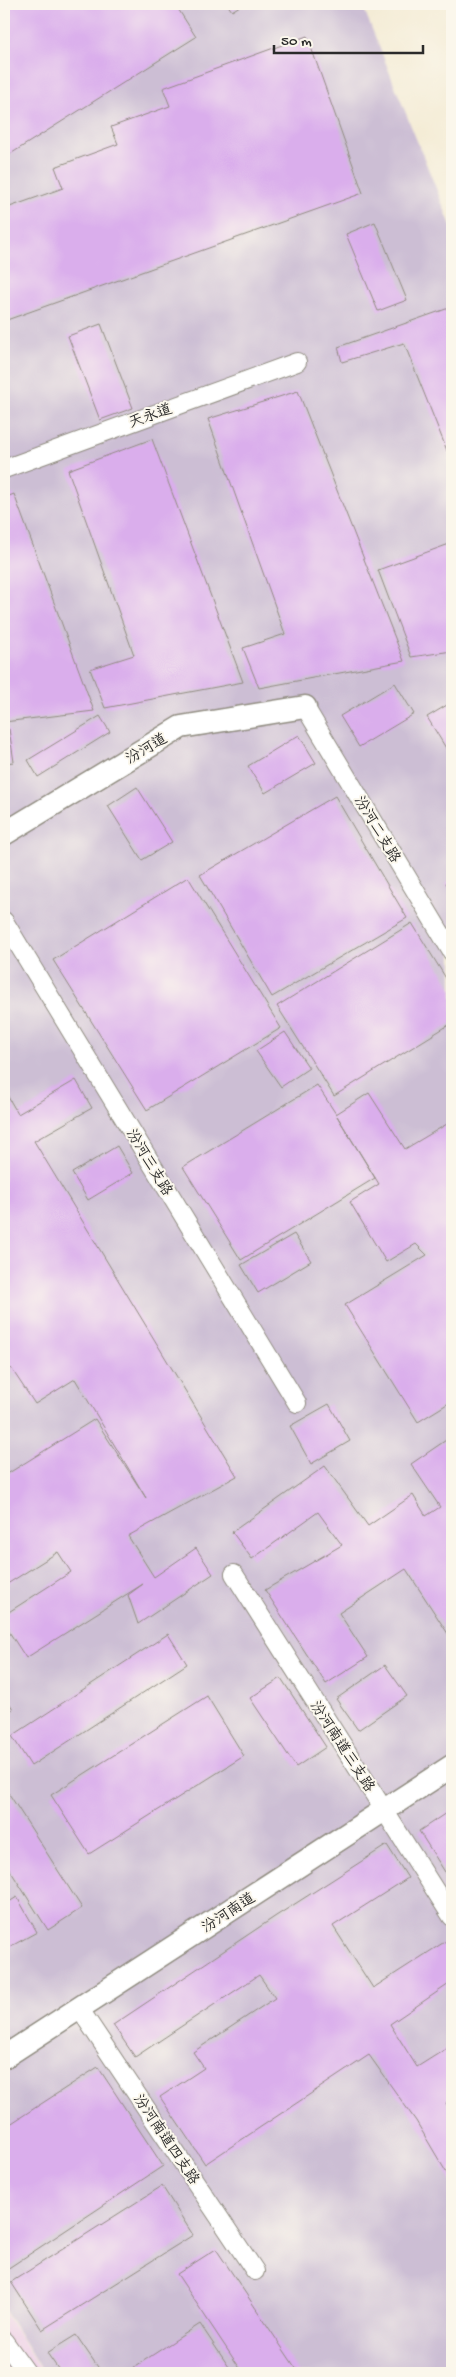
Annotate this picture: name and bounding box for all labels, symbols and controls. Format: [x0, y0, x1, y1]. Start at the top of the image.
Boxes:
scale bar [274, 22, 422, 54]
text: 50 m [281, 33, 312, 51]
street label: 天永道 [126, 401, 175, 433]
street label: 汾河道 [123, 730, 171, 769]
street label: 汾河二支路 [349, 793, 403, 867]
street label: 汾河三支路 [121, 1126, 175, 1200]
street label: 汾河南道三支路 [305, 1698, 378, 1796]
street label: 汾河南道 [198, 1889, 259, 1938]
street label: 汾河南道四支路 [129, 2091, 203, 2189]

